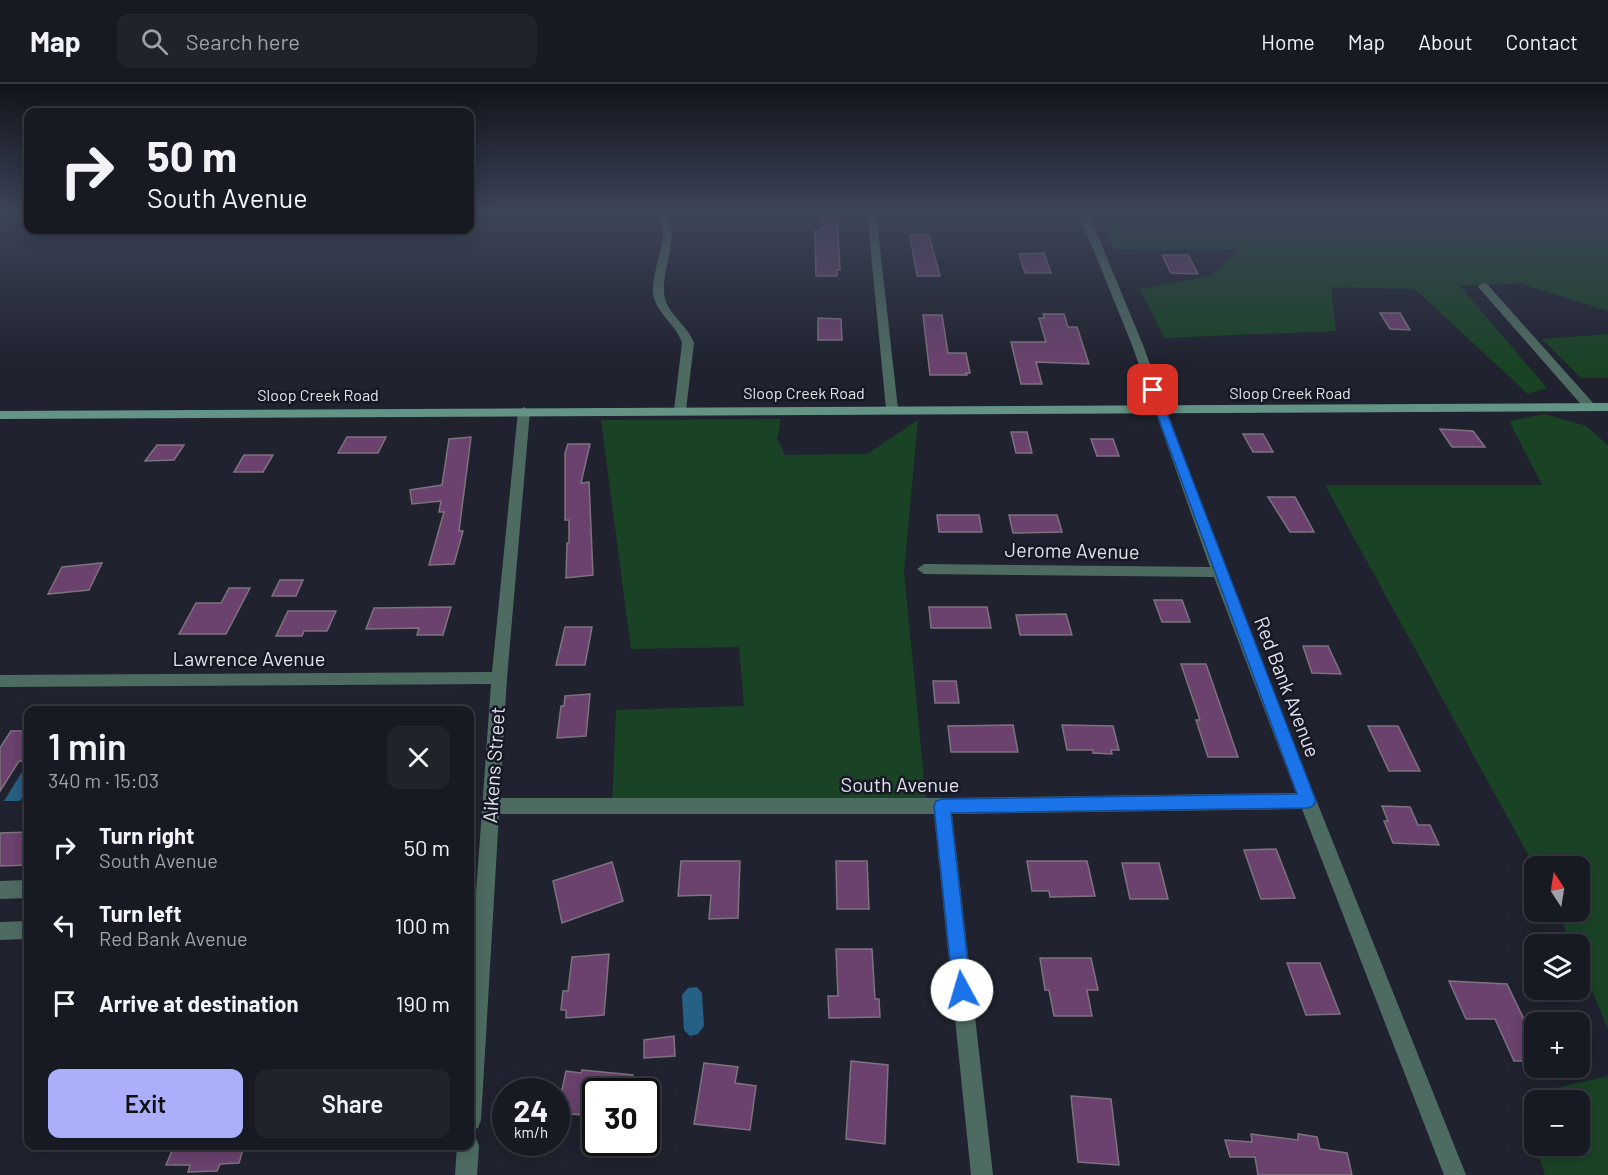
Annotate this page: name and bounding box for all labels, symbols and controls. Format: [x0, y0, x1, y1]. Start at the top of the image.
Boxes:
search box [117, 14, 537, 68]
text: Map [30, 24, 81, 58]
icon: search [138, 25, 171, 58]
text: Search here [186, 28, 300, 54]
text: Home [1261, 29, 1315, 54]
text: Map [1348, 29, 1385, 54]
text: About [1418, 29, 1473, 54]
text: Contact [1506, 29, 1578, 54]
text: 50 m [147, 130, 237, 180]
icon: right [48, 132, 126, 210]
text: South Avenue [147, 181, 308, 213]
pin [1127, 364, 1178, 415]
icon: arrive [1136, 373, 1169, 406]
street label: Sloop Creek Road [743, 383, 865, 402]
street label: Sloop Creek Road [1229, 383, 1351, 402]
street label: Sloop Creek Road [257, 385, 379, 404]
street label: Jerome Avenue [1004, 537, 1140, 563]
street label: Red Bank Avenue [1250, 613, 1326, 760]
street label: Lawrence Avenue [173, 646, 325, 670]
street label: Aikens Street [477, 706, 509, 824]
text: 1 min [48, 724, 127, 767]
button: close [387, 726, 450, 789]
text: 340 m · 15:03 [48, 768, 159, 792]
street label: South Avenue [841, 772, 959, 796]
text: Turn right [99, 822, 194, 848]
icon: right [48, 831, 81, 864]
text: 50 m [404, 834, 450, 860]
text: South Avenue [99, 848, 218, 872]
north arrow [1524, 856, 1590, 922]
map controls [1524, 856, 1590, 1156]
text: Turn left [99, 900, 182, 926]
icon: left [48, 909, 81, 942]
text: 100 m [395, 912, 450, 938]
text: Red Bank Avenue [99, 926, 248, 950]
button: layers [1524, 934, 1590, 1000]
position arrow [930, 958, 994, 1022]
icon: arrive [48, 987, 81, 1020]
text: Arrive at destination [99, 990, 298, 1016]
text: 190 m [396, 990, 450, 1016]
button: + [1524, 1012, 1590, 1078]
button: Exit [48, 1069, 243, 1138]
button: Share [255, 1069, 450, 1138]
speed limit sign: 30 [582, 1078, 660, 1156]
button: − [1524, 1090, 1590, 1156]
text: 24 [514, 1092, 548, 1128]
text: km/h [514, 1123, 548, 1141]

